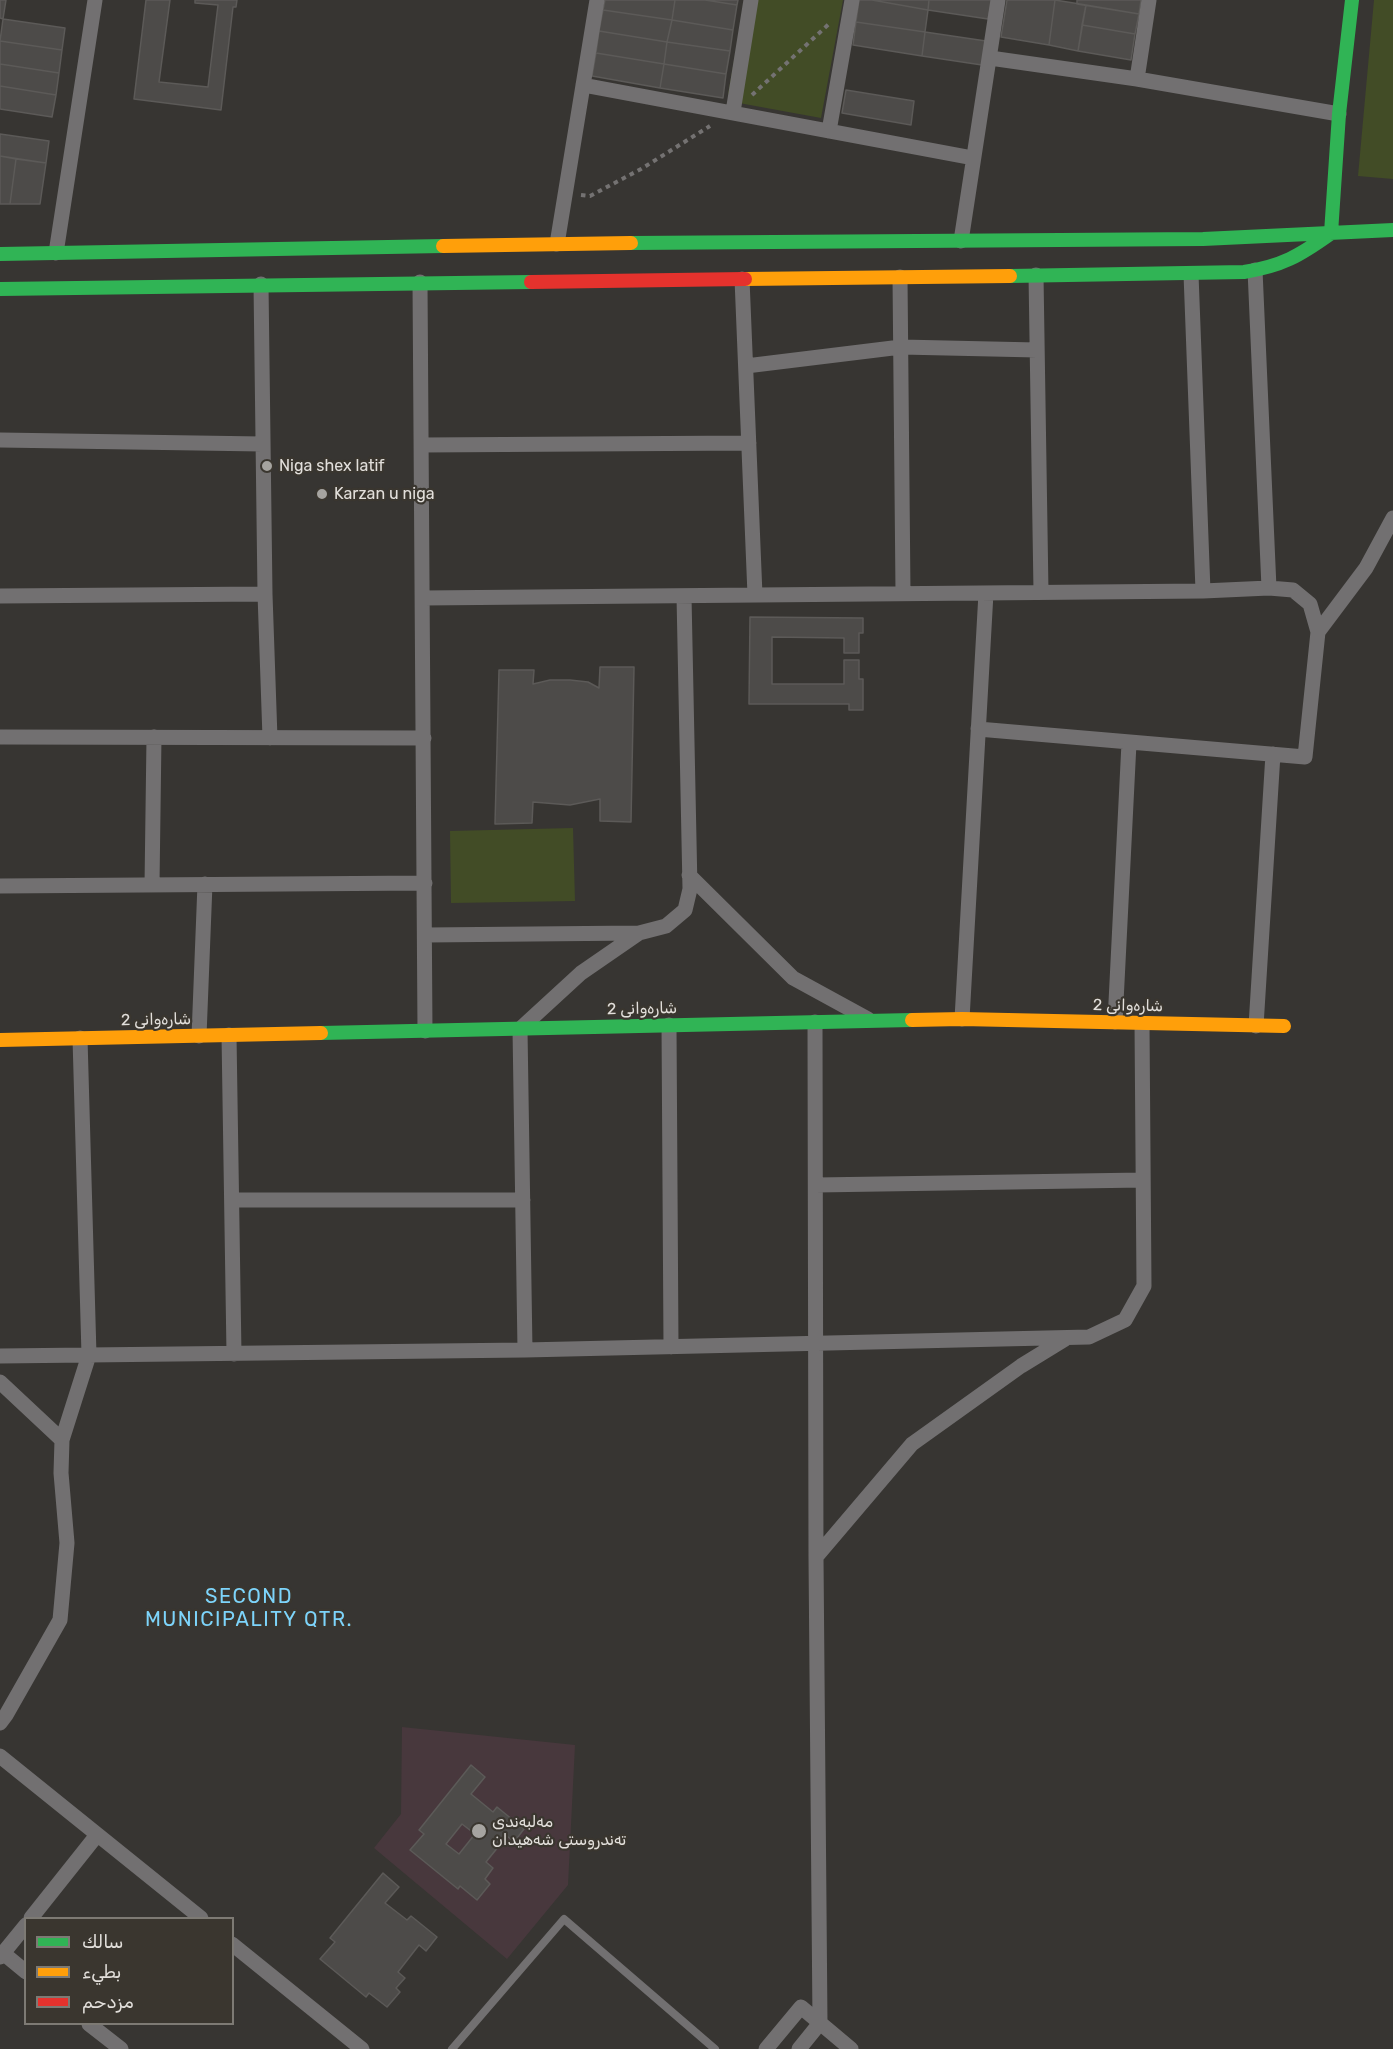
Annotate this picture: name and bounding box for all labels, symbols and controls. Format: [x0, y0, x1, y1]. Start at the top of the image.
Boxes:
place label: Niga shex latif [279, 456, 384, 476]
marker: Niga shex latif [260, 459, 274, 473]
place label: Karzan u niga [334, 484, 435, 504]
marker: Karzan u niga [315, 487, 329, 501]
street label: شارەوانی 2 [1093, 996, 1163, 1016]
street label: شارەوانی 2 [607, 999, 677, 1019]
street label: شارەوانی 2 [121, 1010, 191, 1030]
district label: SECOND MUNICIPALITY QTR. [145, 1585, 353, 1632]
place label: مەلبەندی تەندروستی شەهیدان [492, 1812, 626, 1850]
marker: مەلبەندی تەندروستی شەهیدان [470, 1822, 488, 1840]
legend [24, 1917, 234, 2025]
text: سالك [82, 1931, 123, 1953]
text: بطيء [82, 1961, 121, 1983]
text: مزدحم [82, 1991, 134, 2013]

